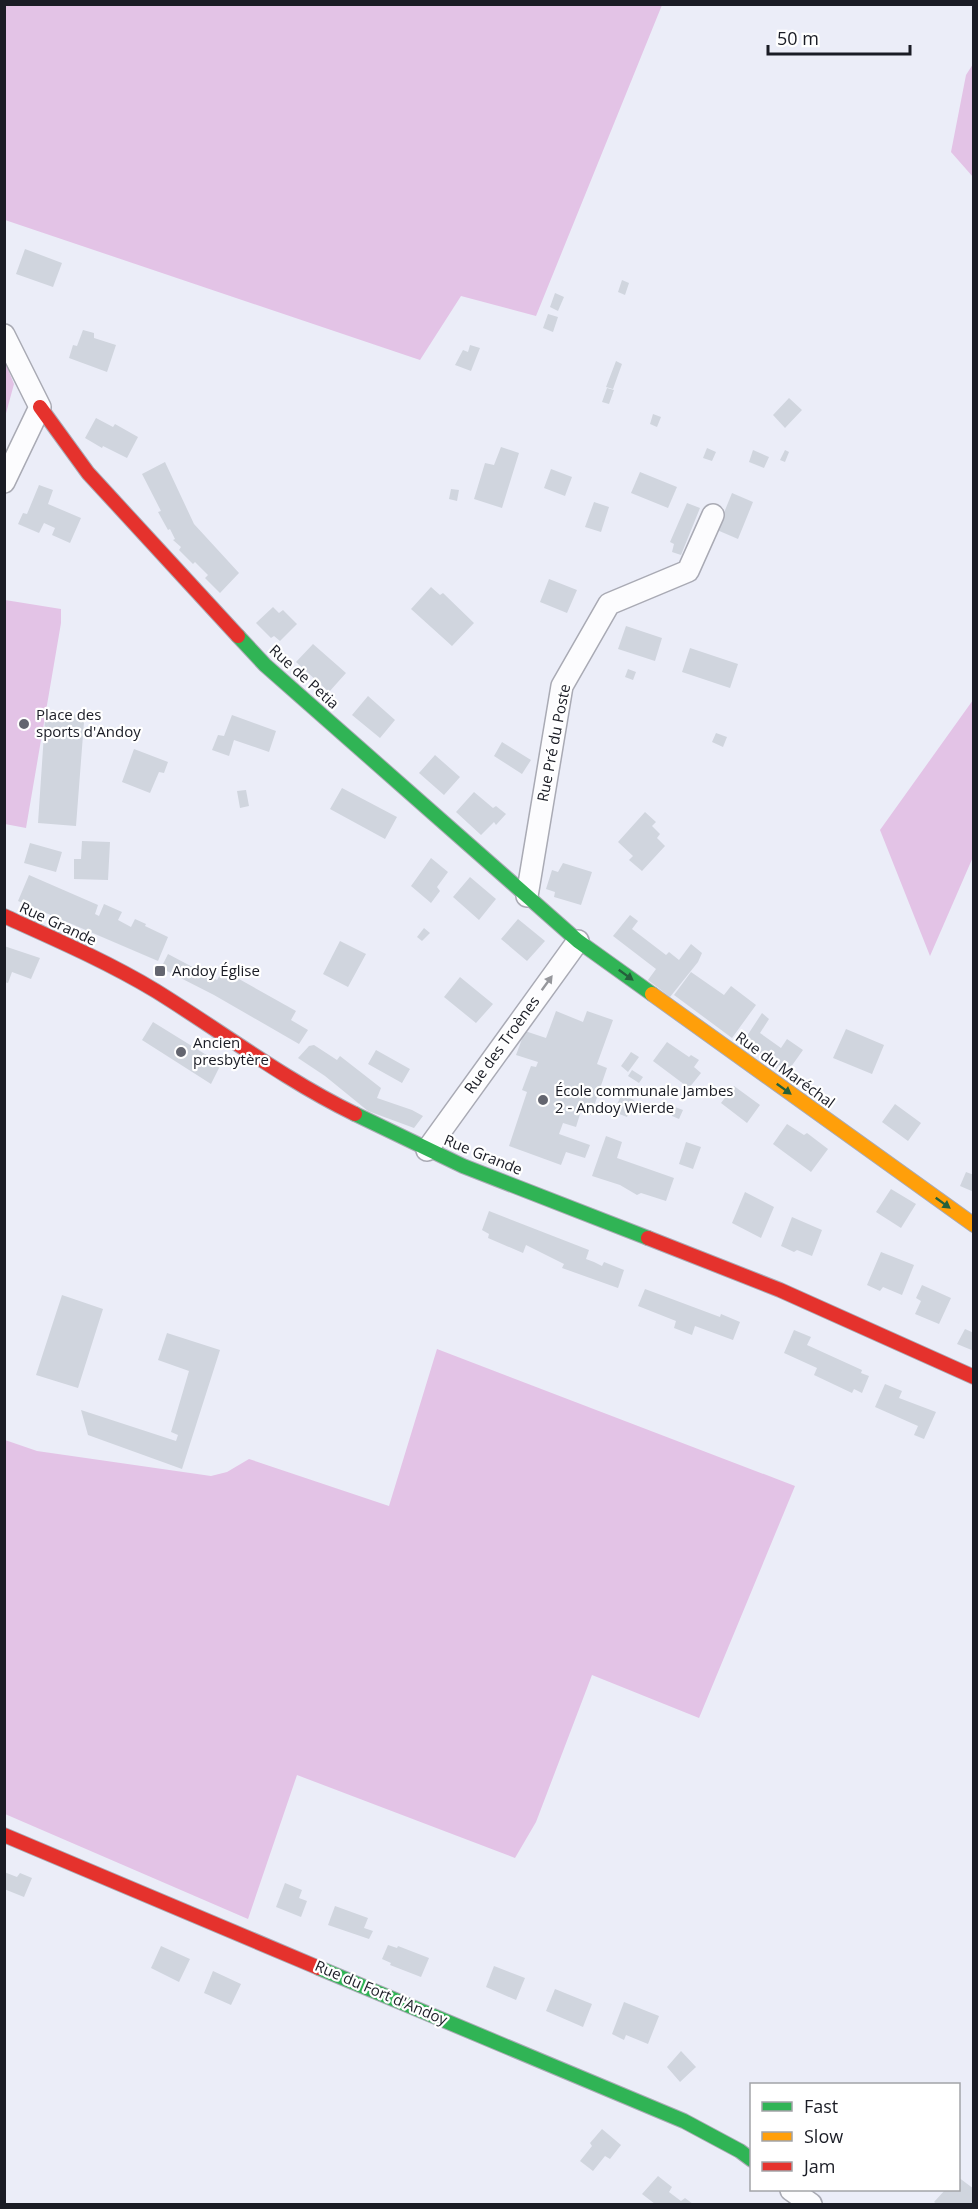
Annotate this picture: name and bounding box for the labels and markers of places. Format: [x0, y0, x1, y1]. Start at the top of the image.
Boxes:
place label: Place des sports d'Andoy [36, 704, 141, 741]
marker: Place des sports d'Andoy [17, 717, 31, 731]
place label: Andoy Église [172, 960, 260, 980]
marker: Andoy Église [153, 964, 167, 978]
place label: Ancien presbytère [193, 1032, 269, 1069]
marker: Ancien presbytère [174, 1045, 188, 1059]
place label: École communale Jambes 2 - Andoy Wierde [555, 1080, 733, 1117]
marker: École communale Jambes 2 - Andoy Wierde [536, 1093, 550, 1107]

